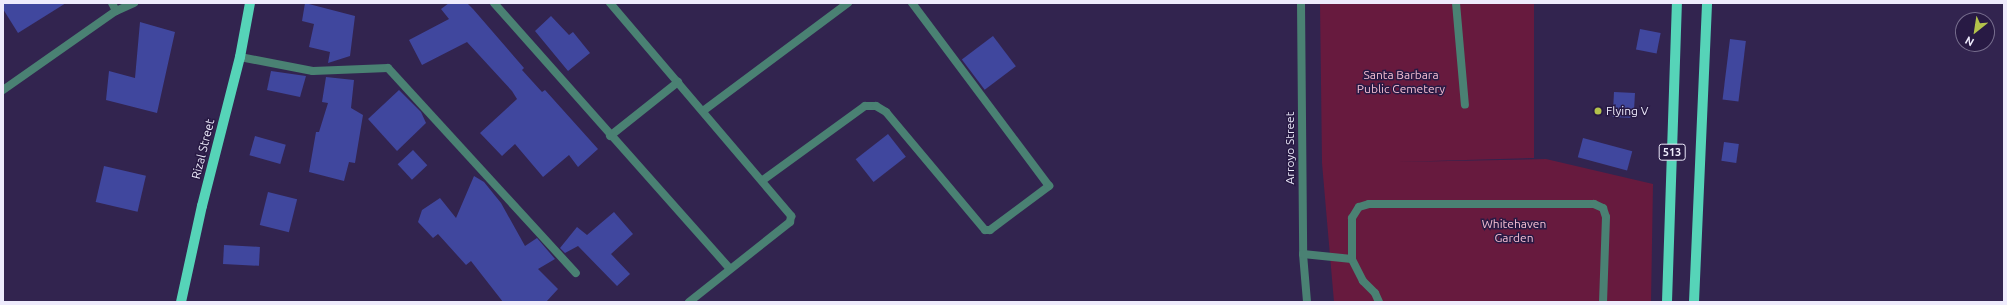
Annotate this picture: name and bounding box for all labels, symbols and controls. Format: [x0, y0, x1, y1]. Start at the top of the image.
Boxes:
north arrow [1955, 12, 1995, 52]
text: N [1963, 34, 1976, 49]
park label: Santa Barbara Public Cemetery [1357, 68, 1445, 96]
place label: Flying V [1606, 104, 1648, 118]
marker: Flying V [1593, 106, 1603, 116]
street label: Arroyo Street [1283, 112, 1297, 184]
street label: Rizal Street [189, 117, 217, 181]
road number: 513 [1658, 143, 1686, 161]
park label: Whitehaven Garden [1482, 217, 1546, 245]

